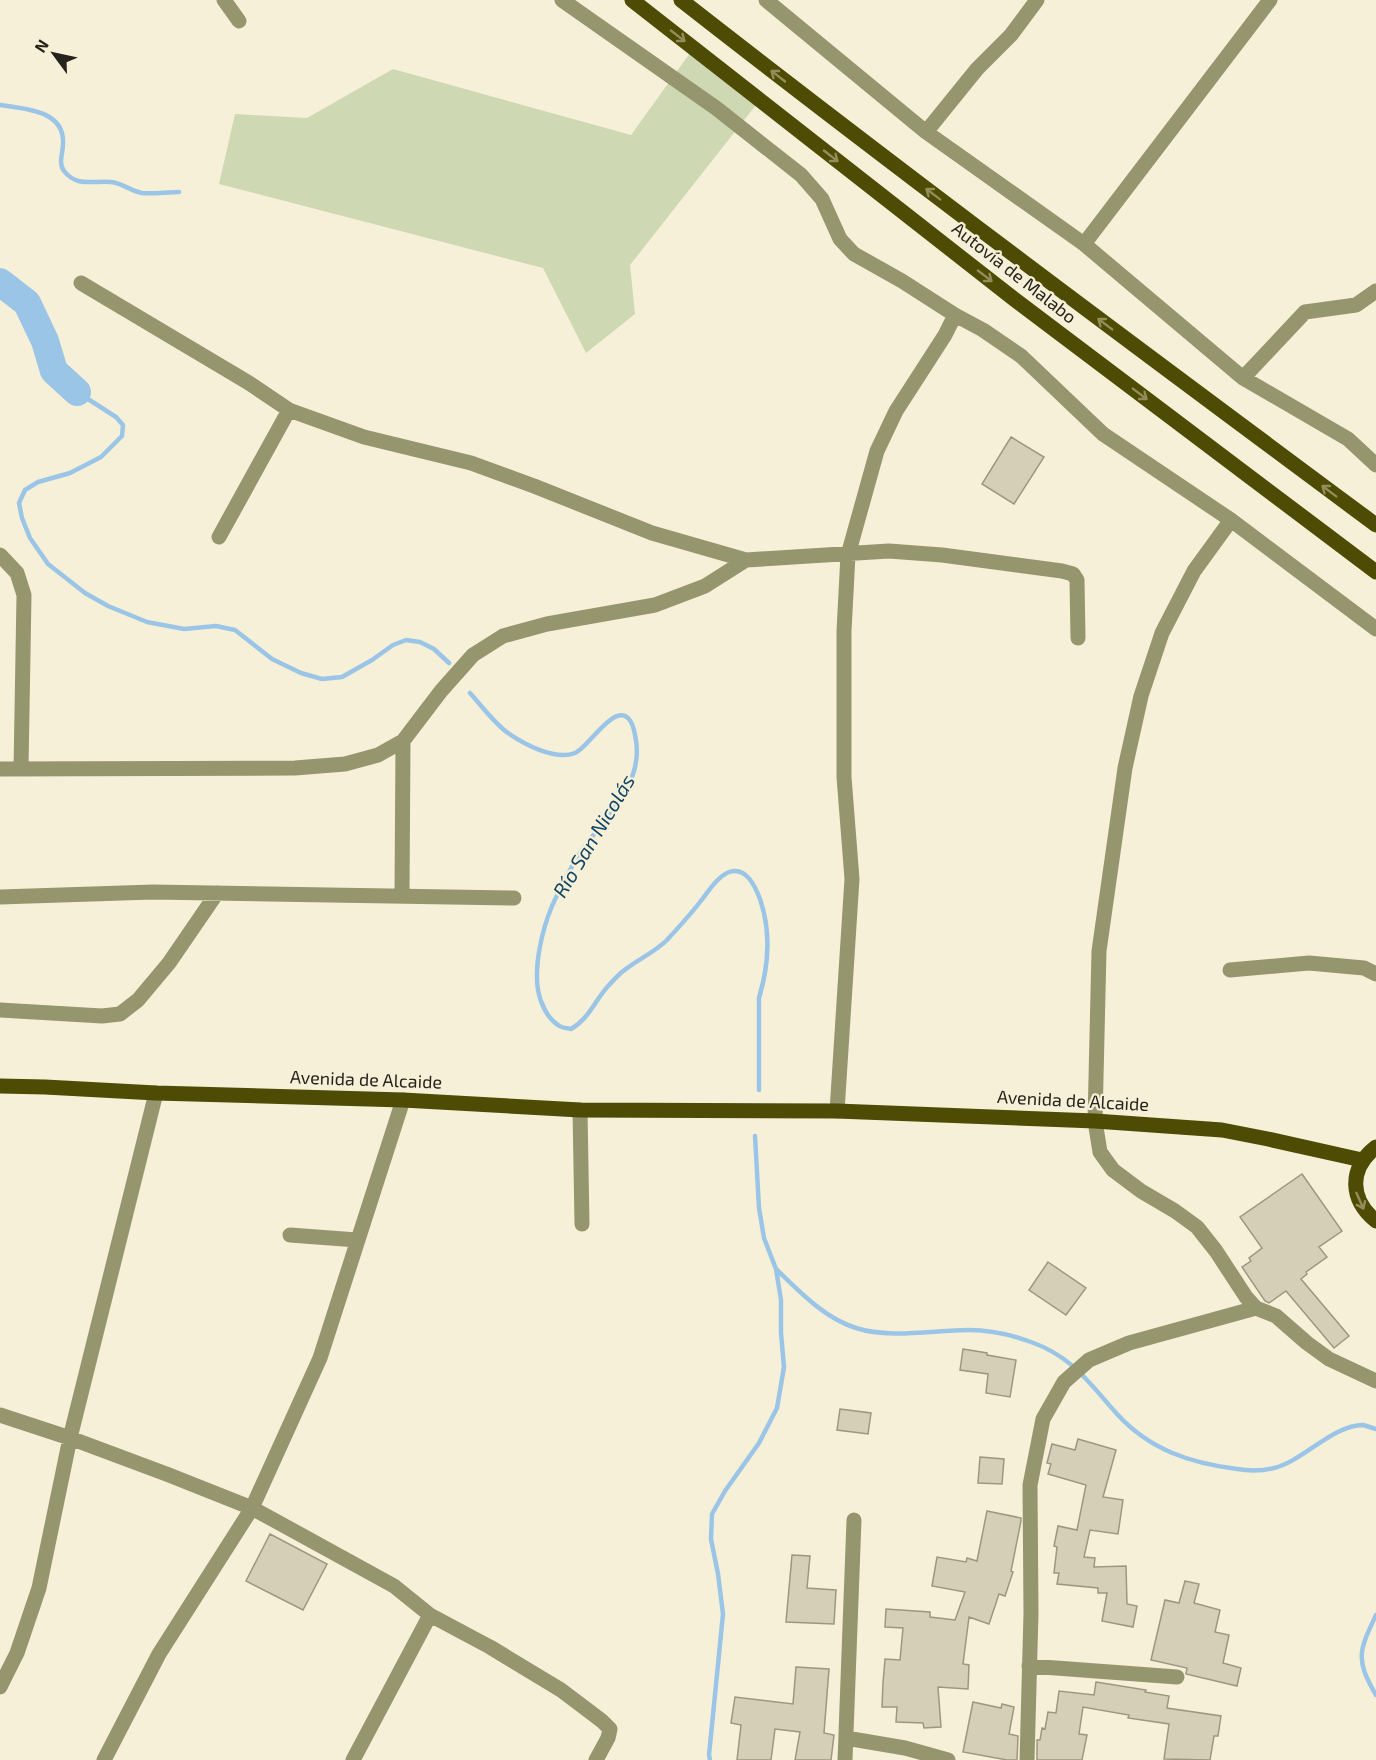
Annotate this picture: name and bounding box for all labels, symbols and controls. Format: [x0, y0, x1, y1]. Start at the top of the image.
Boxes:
north arrow [24, 24, 84, 84]
one-way arrow [669, 30, 685, 42]
text: N [30, 36, 52, 56]
one-way arrow [770, 69, 786, 82]
one-way arrow [823, 149, 839, 162]
one-way arrow [925, 188, 941, 200]
street label: Autovía de Malabo [948, 217, 1081, 328]
one-way arrow [977, 270, 993, 283]
one-way arrow [1098, 318, 1114, 330]
one-way arrow [1132, 388, 1148, 400]
one-way arrow [1321, 484, 1337, 497]
water label: Río San Nicolás [547, 770, 639, 901]
street label: Avenida de Alcaide [290, 1065, 443, 1093]
street label: Avenida de Alcaide [996, 1085, 1150, 1115]
one-way arrow [1355, 1192, 1367, 1210]

